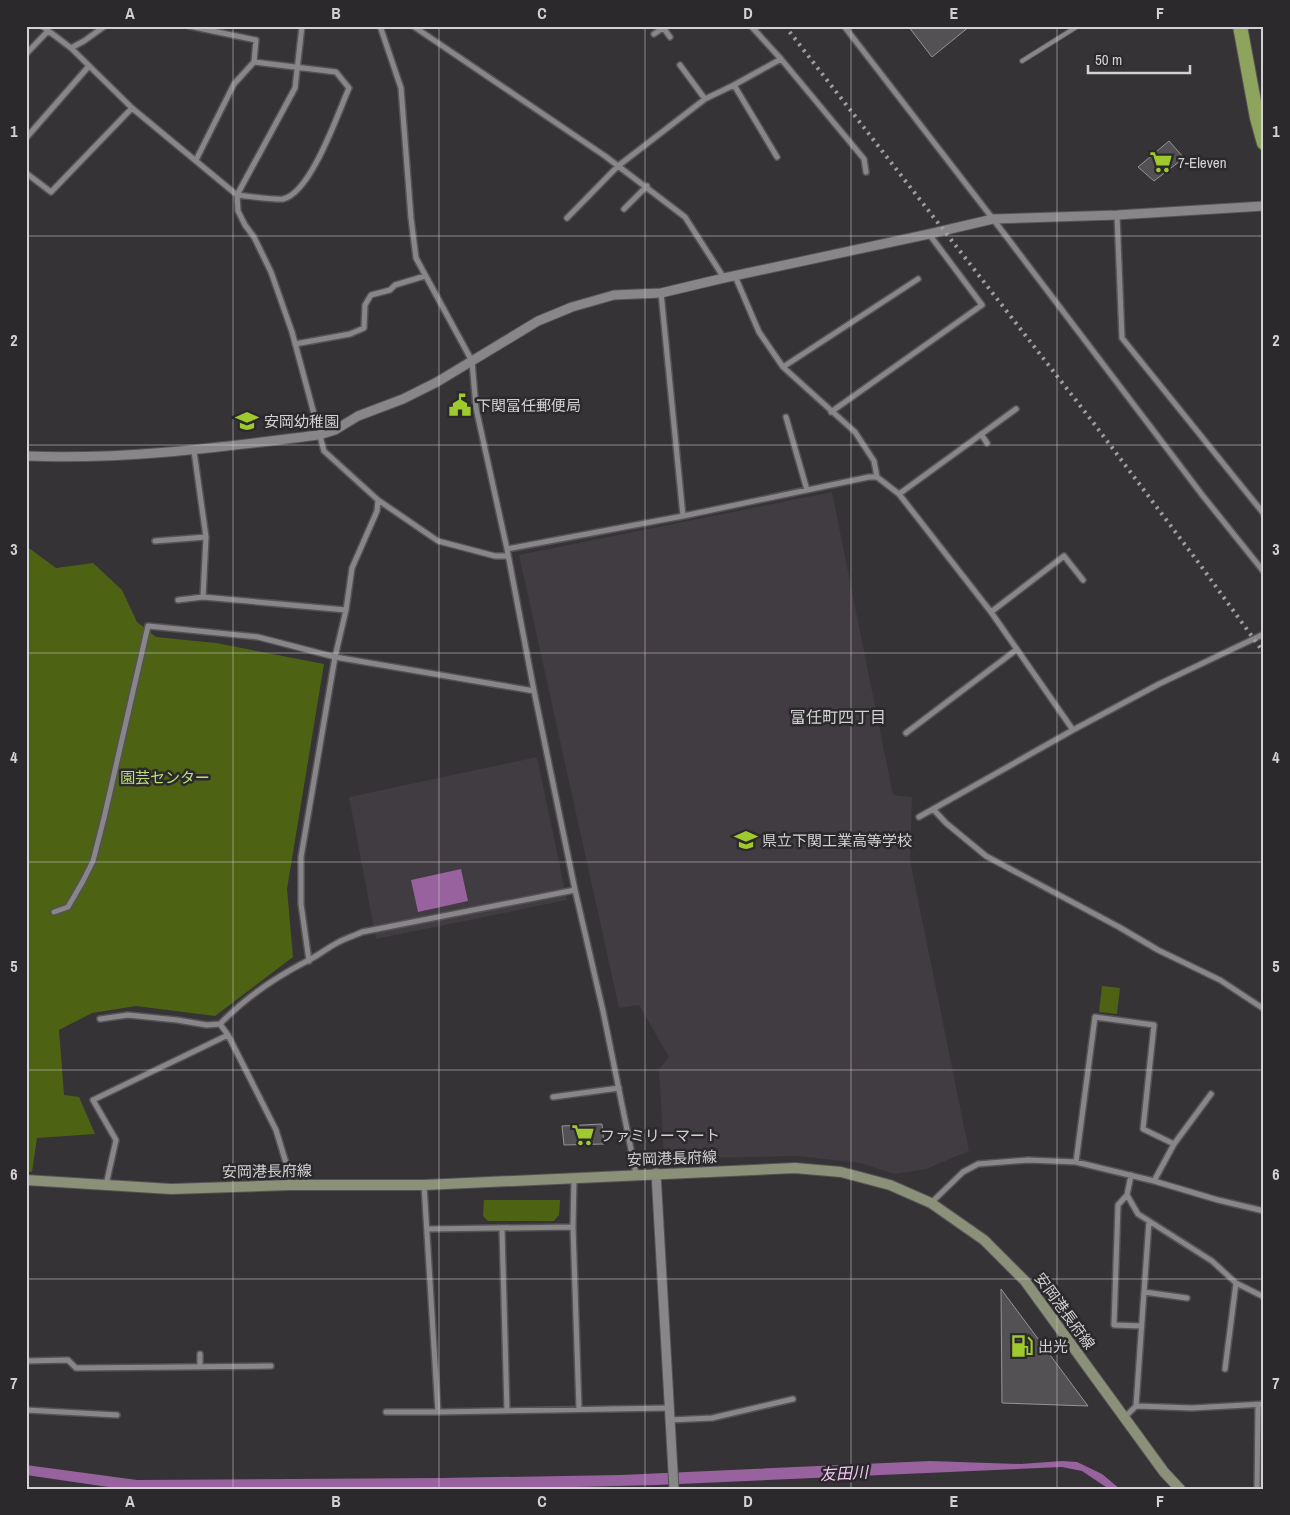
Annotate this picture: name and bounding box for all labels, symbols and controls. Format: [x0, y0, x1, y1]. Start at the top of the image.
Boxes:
text: A [125, 2, 135, 24]
text: B [331, 2, 341, 24]
text: C [537, 2, 547, 24]
text: D [743, 2, 753, 24]
text: E [950, 2, 959, 24]
text: F [1156, 2, 1164, 24]
scale bar [1088, 42, 1190, 74]
text: 50 m [1095, 49, 1122, 70]
text: 1 [10, 120, 18, 142]
text: 1 [1272, 120, 1280, 142]
supermarket icon: 7-Eleven [1148, 149, 1174, 175]
place label: 7-Eleven [1178, 152, 1227, 173]
text: 2 [10, 329, 18, 351]
text: 2 [1272, 329, 1280, 351]
public building icon: 下関冨任郵便局 [447, 392, 473, 418]
place label: 下関冨任郵便局 [476, 395, 581, 416]
school or university icon: 安岡幼稚園 [234, 408, 260, 434]
place label: 安岡幼稚園 [264, 411, 339, 432]
text: 3 [10, 538, 18, 560]
text: 3 [1272, 538, 1280, 560]
district label: 富任町四丁目 [790, 706, 886, 728]
text: 4 [10, 746, 18, 768]
text: 4 [1272, 746, 1280, 768]
park label: 園芸センター [120, 767, 210, 788]
school or university icon: 県立下関工業高等学校 [733, 827, 759, 853]
place label: 県立下関工業高等学校 [762, 830, 912, 851]
text: 5 [10, 955, 18, 977]
text: 5 [1272, 955, 1280, 977]
supermarket icon: ファミリーマート [570, 1122, 596, 1148]
place label: ファミリーマート [600, 1125, 720, 1146]
street label: 安岡港長府線 [627, 1146, 717, 1170]
street label: 安岡港長府線 [222, 1160, 312, 1182]
text: 6 [10, 1163, 18, 1185]
text: 6 [1272, 1163, 1280, 1185]
street label: 安岡港長府線 [1030, 1268, 1100, 1354]
fuel station icon: 出光 [1009, 1333, 1035, 1359]
place label: 出光 [1038, 1336, 1068, 1357]
text: 7 [10, 1372, 18, 1394]
text: 7 [1272, 1372, 1280, 1394]
water label: 友田川 [819, 1461, 871, 1485]
text: A [125, 1490, 135, 1512]
text: B [331, 1490, 341, 1512]
text: C [537, 1490, 547, 1512]
text: D [743, 1490, 753, 1512]
text: E [950, 1490, 959, 1512]
text: F [1156, 1490, 1164, 1512]

